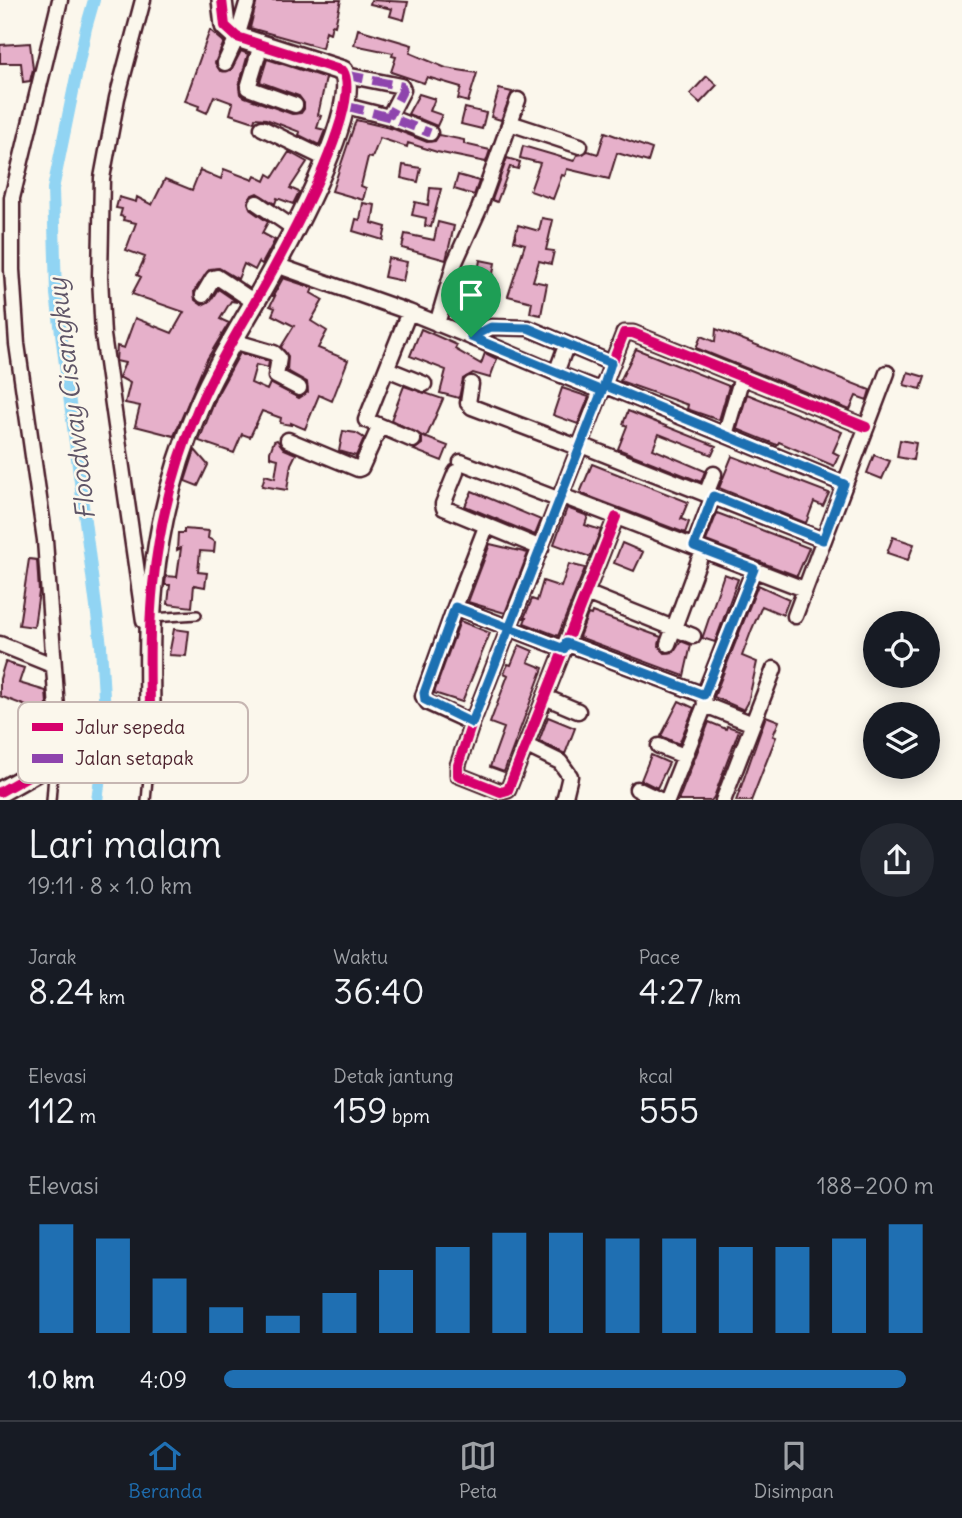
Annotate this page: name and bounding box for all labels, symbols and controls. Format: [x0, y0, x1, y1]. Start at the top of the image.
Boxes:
pin [441, 265, 501, 337]
water label: Floodway Cisangkuy [40, 274, 102, 522]
icon: arrive [452, 276, 490, 314]
map controls [863, 611, 940, 779]
button: locate [863, 611, 940, 688]
legend [18, 702, 248, 783]
button: layers [863, 702, 940, 779]
text: Jalur sepeda [75, 715, 185, 739]
text: Jalan setapak [75, 746, 194, 770]
text: Lari malam [28, 821, 222, 868]
button: share [860, 823, 934, 897]
text: 19:11 · 8 × 1.0 km [28, 871, 192, 900]
text: Jarak [28, 945, 77, 969]
text: Waktu [333, 945, 388, 969]
text: Pace [639, 945, 680, 969]
text: 8.24 [28, 969, 94, 1013]
text: 36:40 [333, 969, 425, 1013]
text: 4:27 [639, 969, 703, 1013]
text: km [94, 985, 125, 1009]
text: /km [703, 985, 741, 1009]
text: Elevasi [28, 1064, 87, 1088]
text: Detak jantung [333, 1064, 454, 1088]
text: kcal [639, 1064, 673, 1088]
text: 112 [28, 1088, 75, 1132]
text: 159 [333, 1088, 387, 1132]
text: 555 [639, 1088, 699, 1132]
text: m [75, 1104, 96, 1128]
text: bpm [387, 1104, 430, 1128]
text: Elevasi [28, 1171, 99, 1200]
text: 188–200 m [817, 1171, 934, 1200]
text: 1.0 km [28, 1365, 94, 1394]
text: 4:09 [140, 1365, 187, 1394]
tab: Beranda [128, 1437, 202, 1503]
tab: Peta [459, 1437, 497, 1503]
tab: Disimpan [754, 1437, 834, 1503]

